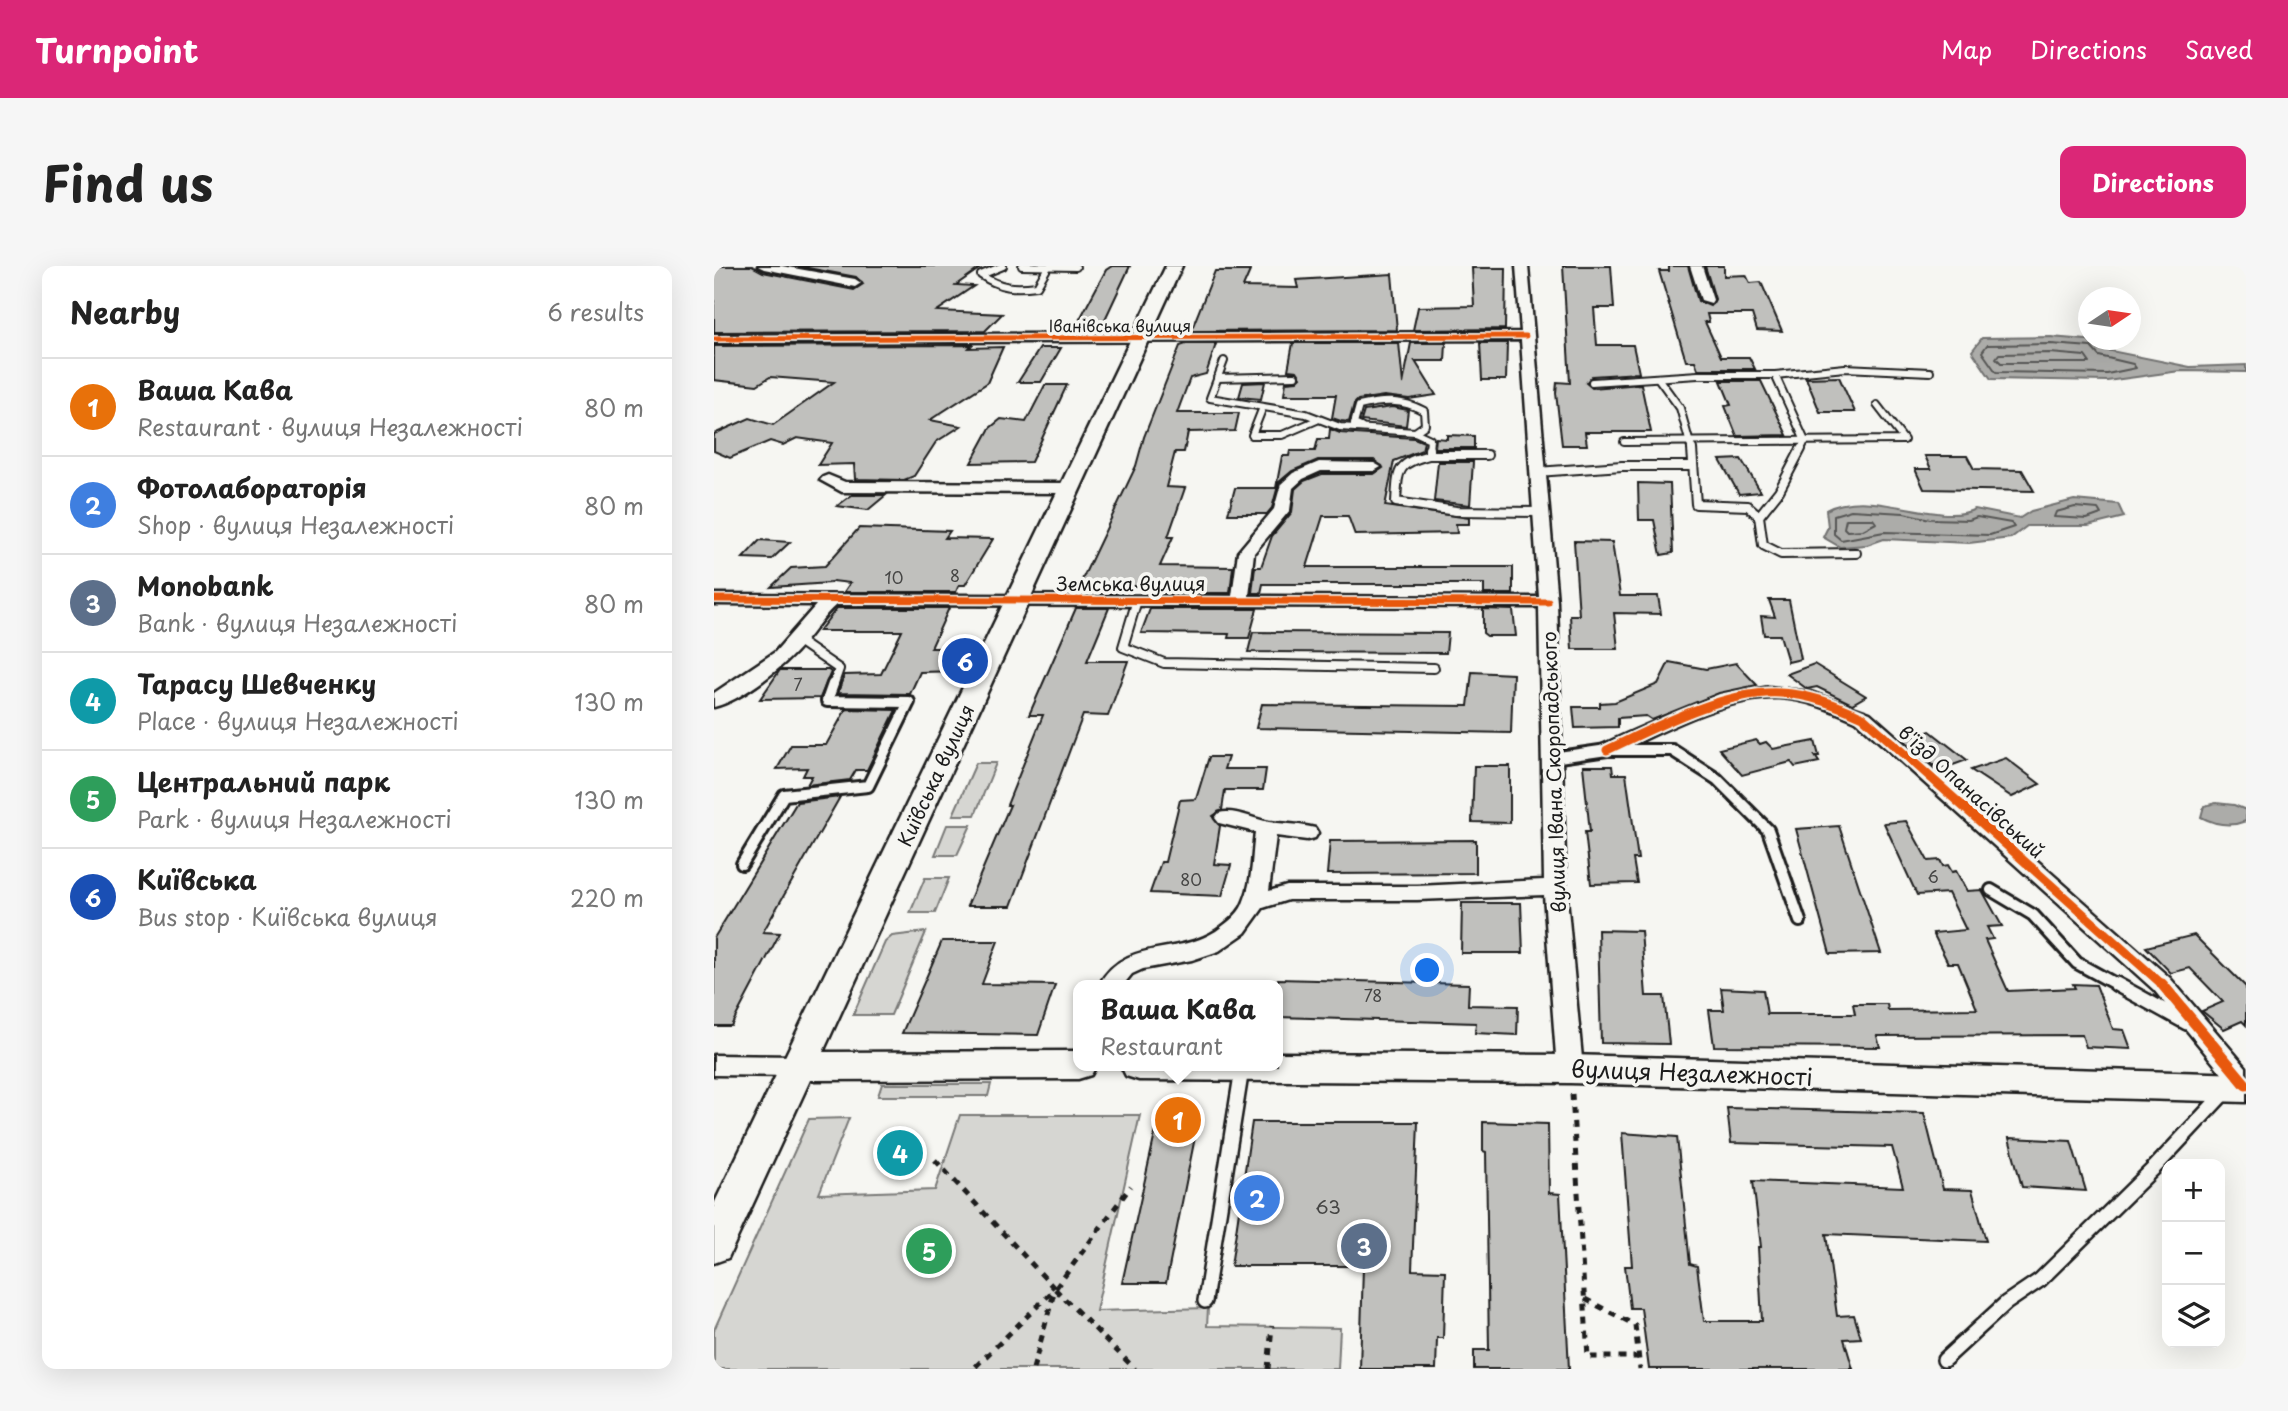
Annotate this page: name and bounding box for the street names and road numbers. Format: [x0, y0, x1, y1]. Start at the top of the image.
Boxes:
street label: Іванівська вулиця [1049, 313, 1191, 337]
street label: Земська вулиця [1056, 569, 1206, 597]
street label: вулиця Івана Скоропадського [1534, 631, 1572, 913]
street label: Київська вулиця [890, 699, 980, 851]
street label: в'їзд Опанасівський [1893, 718, 2051, 864]
street label: вулиця Незалежності [1571, 1050, 1813, 1094]

